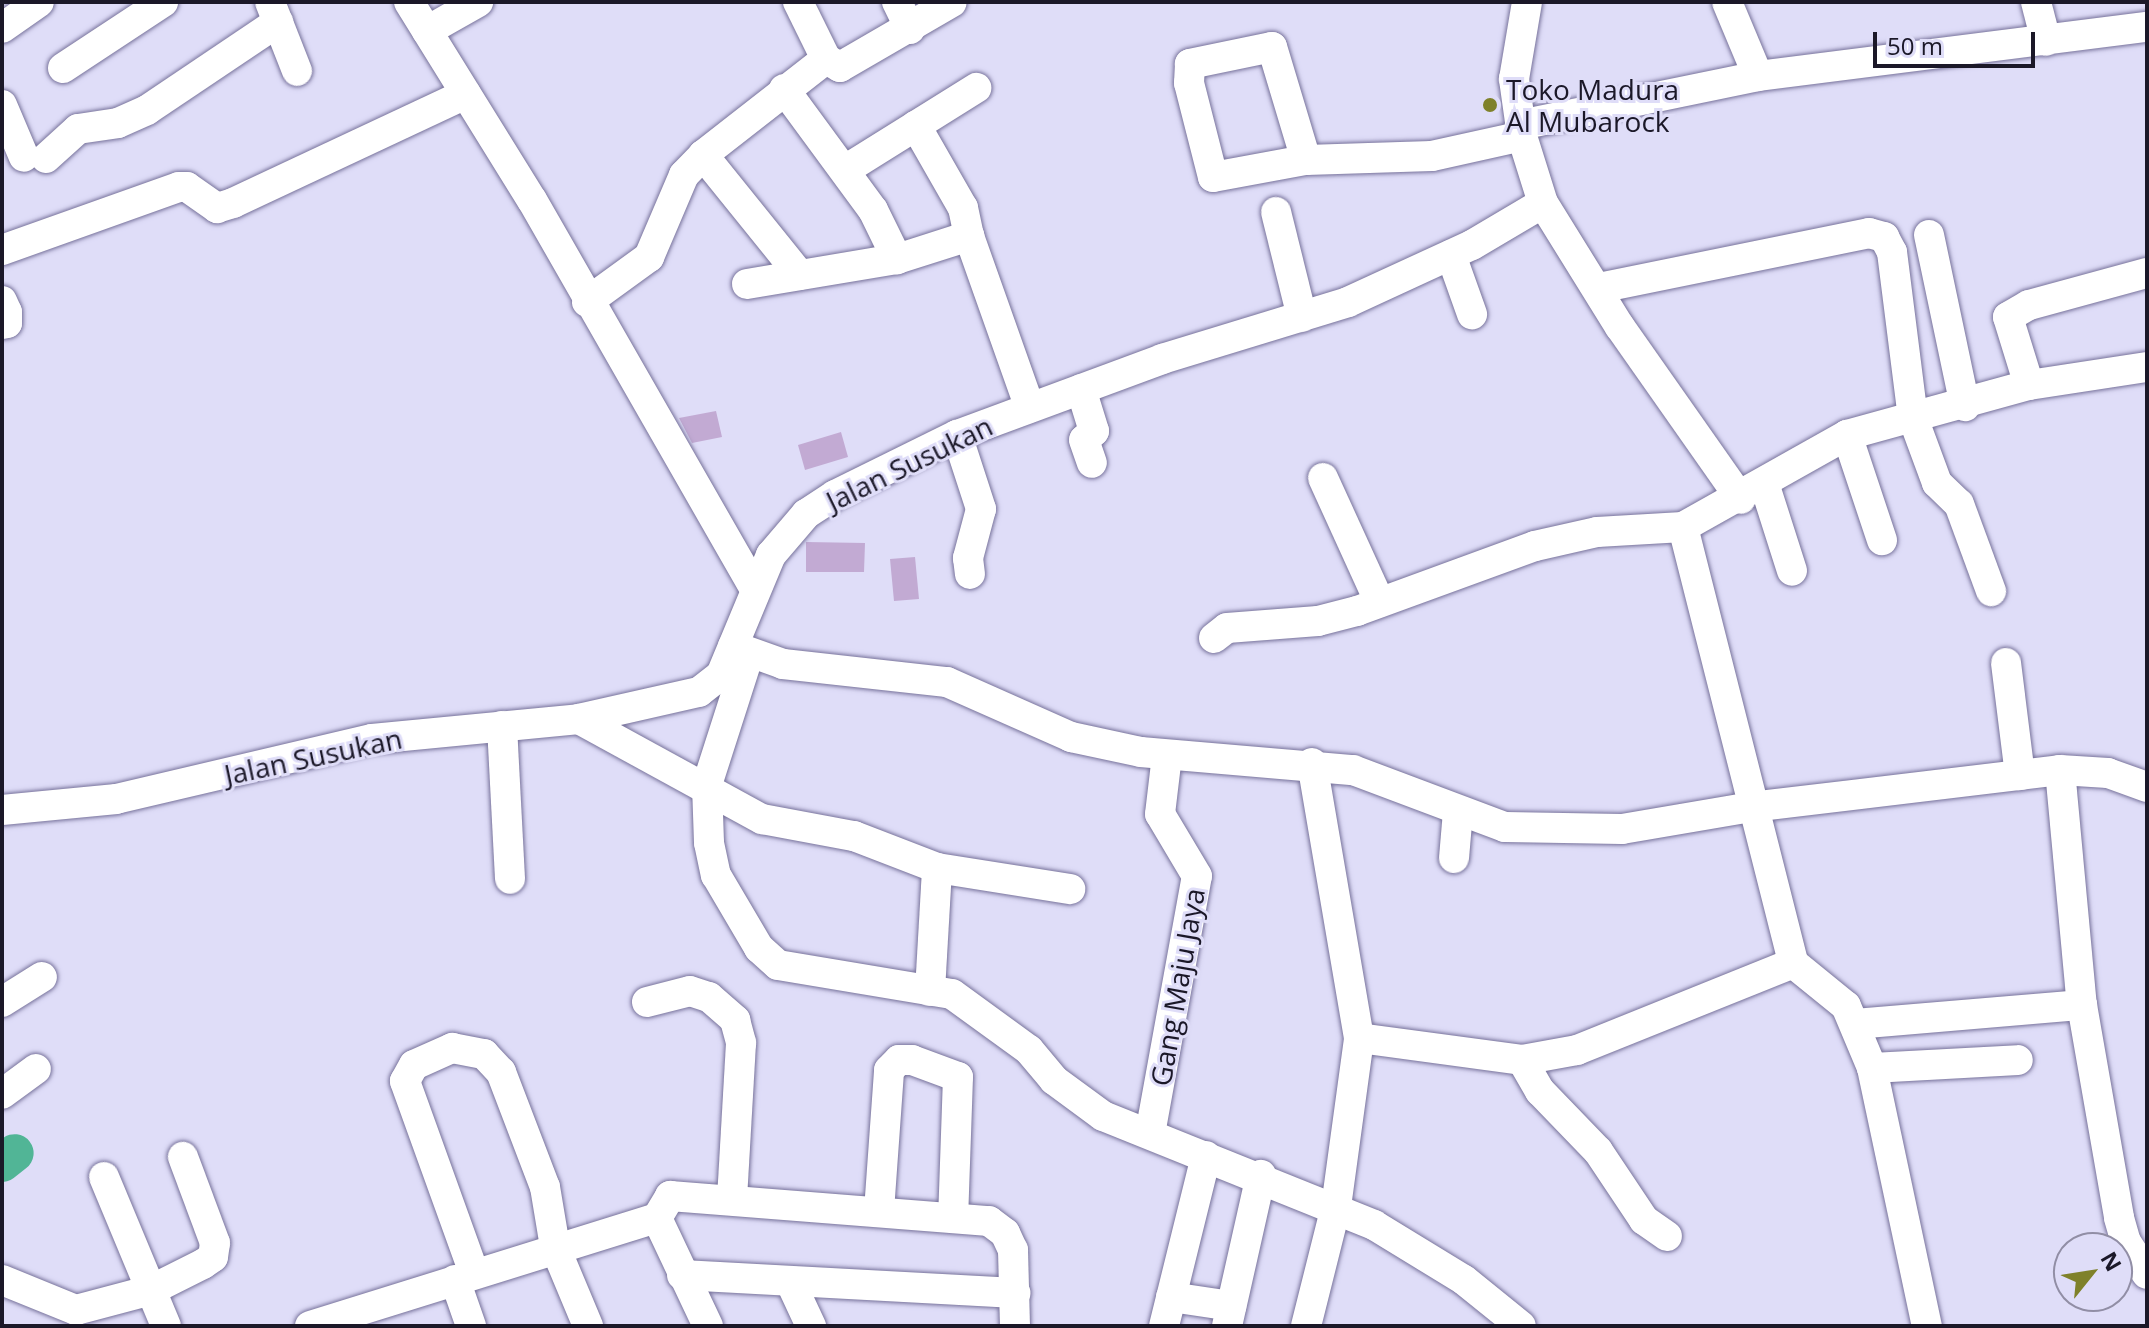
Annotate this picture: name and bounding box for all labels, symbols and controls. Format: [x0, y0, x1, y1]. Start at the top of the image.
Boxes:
scale bar [1877, 16, 2039, 66]
text: 50 m [1887, 29, 1943, 62]
place label: Toko Madura Al Mubarock [1506, 72, 1679, 138]
marker: Toko Madura Al Mubarock [1481, 96, 1499, 114]
street label: Jalan Susukan [820, 408, 998, 518]
street label: Jalan Susukan [221, 721, 405, 791]
street label: Gang Maju Jaya [1143, 885, 1211, 1089]
north arrow [2053, 1232, 2133, 1312]
text: N [2095, 1246, 2130, 1276]

